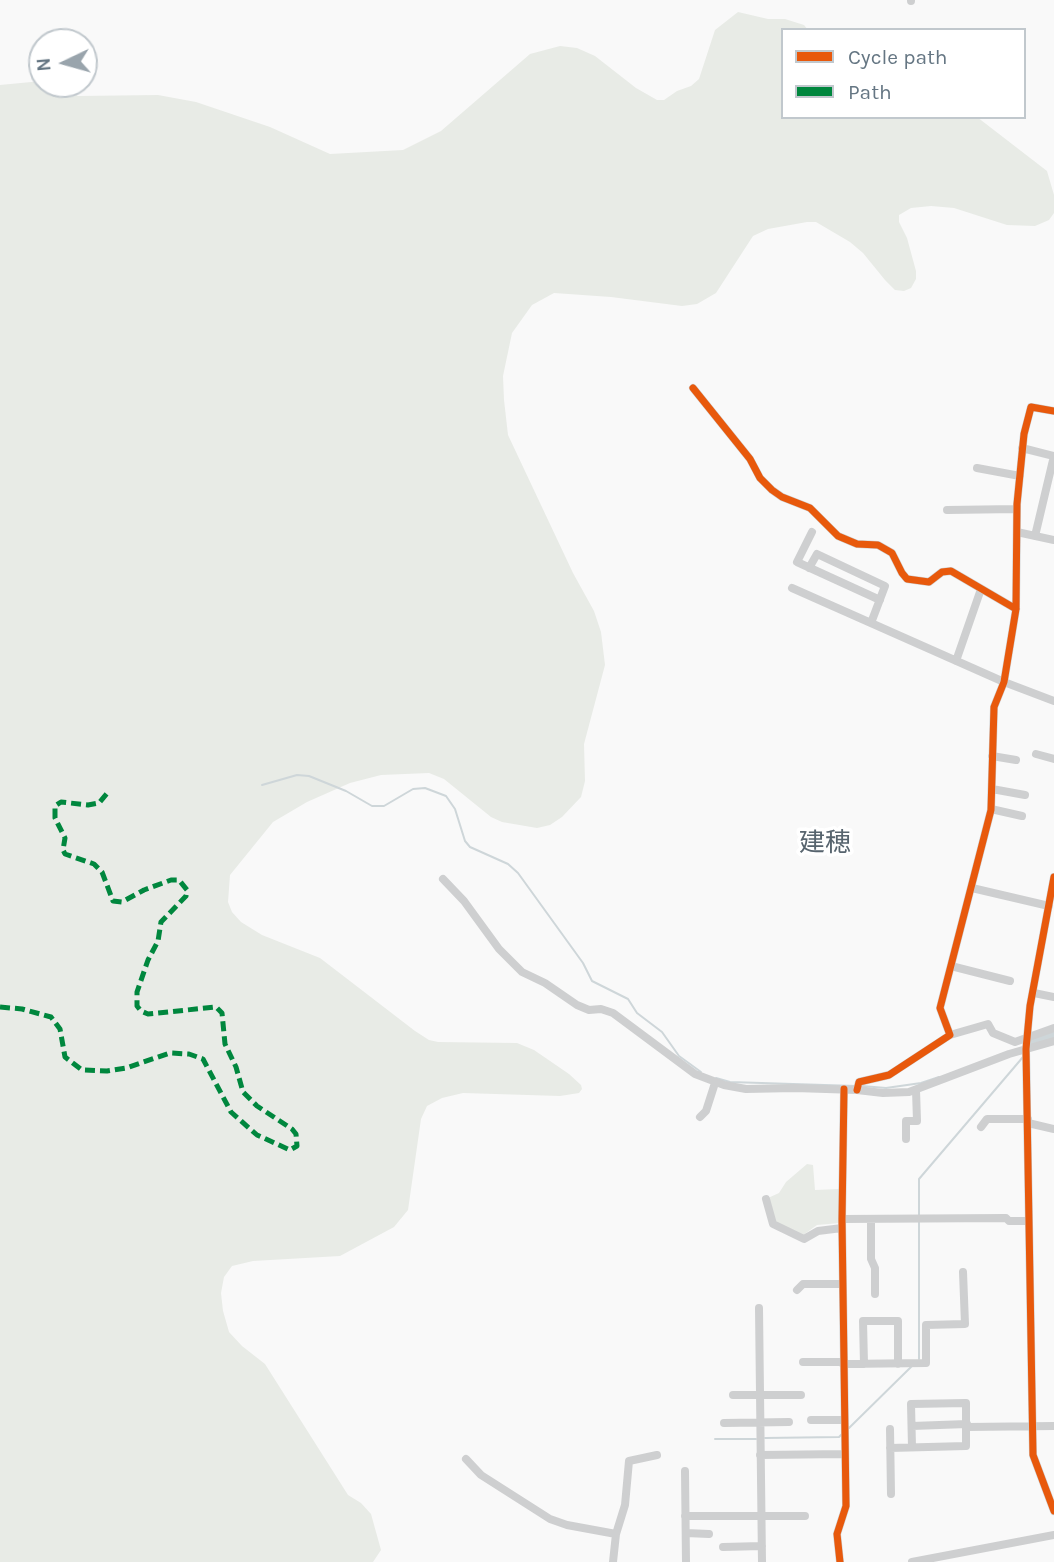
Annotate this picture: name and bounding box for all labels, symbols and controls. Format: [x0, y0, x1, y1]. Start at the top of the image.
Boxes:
north arrow [28, 28, 98, 98]
legend [781, 28, 1026, 119]
text: Cycle path [848, 45, 948, 69]
text: N [33, 57, 56, 72]
text: Path [848, 80, 892, 104]
district label: 建穂 [799, 828, 851, 860]

